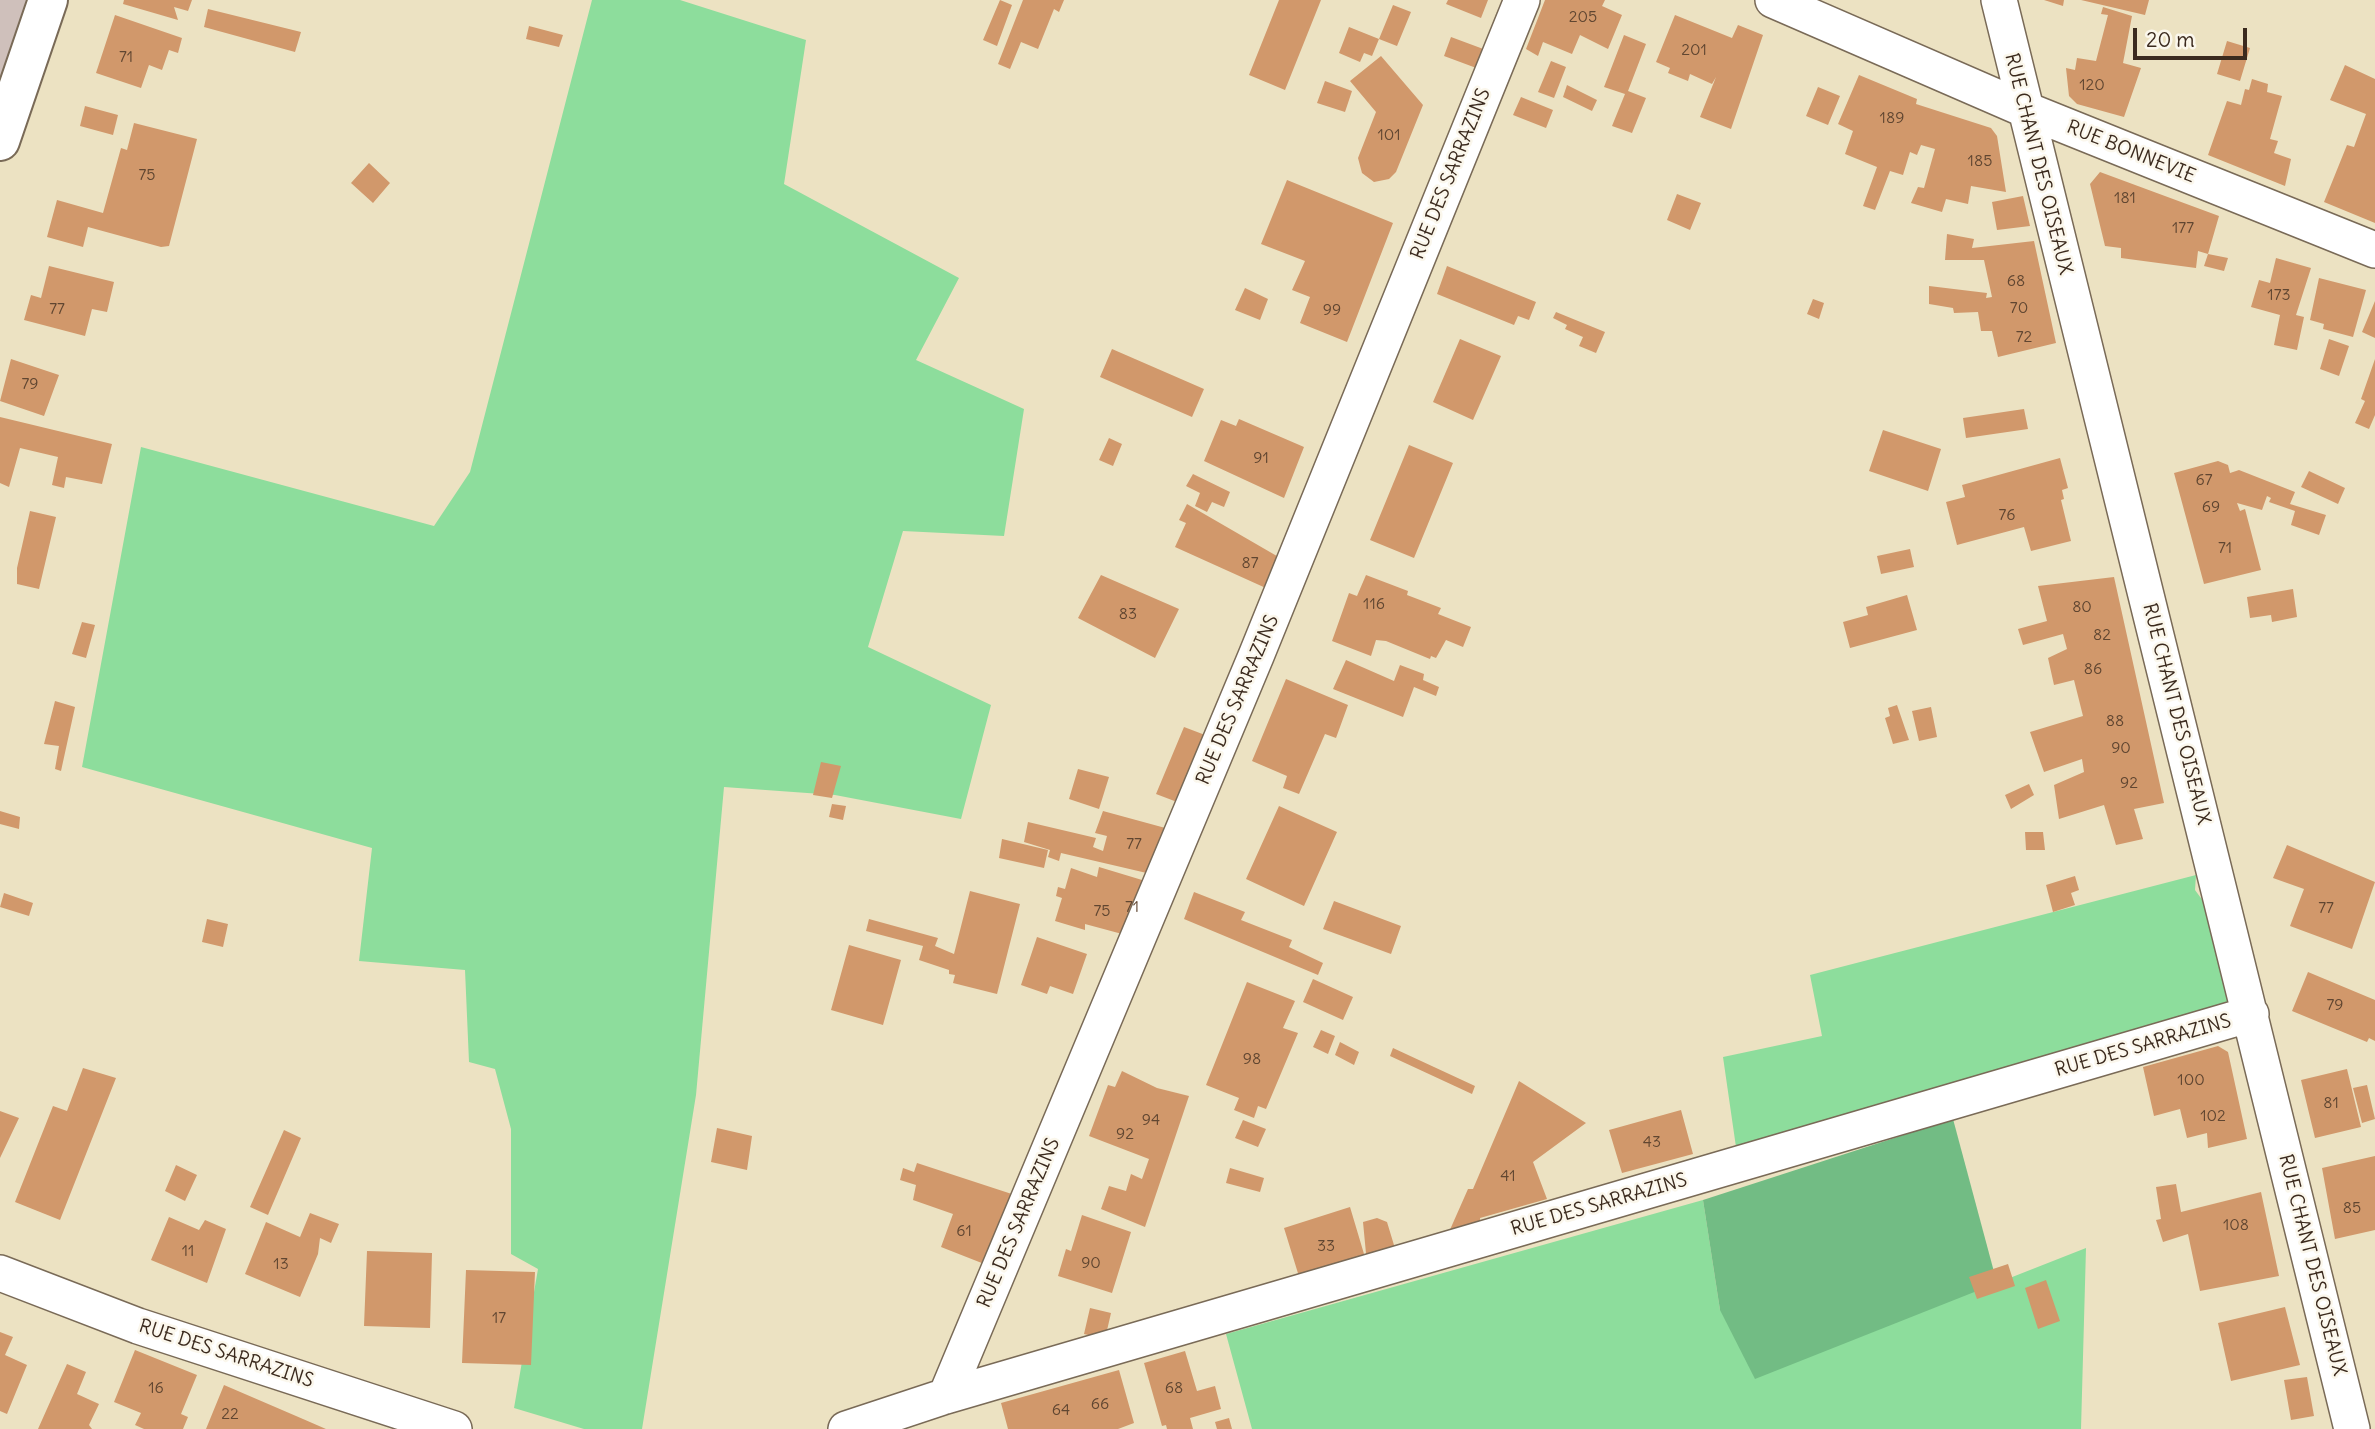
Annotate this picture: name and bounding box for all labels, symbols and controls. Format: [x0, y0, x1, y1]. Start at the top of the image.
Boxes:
house number: 205 [1569, 7, 1597, 27]
scale bar [2137, 14, 2251, 58]
text: 20 m [2146, 26, 2195, 53]
house number: 201 [1681, 40, 1707, 60]
house number: 71 [119, 47, 133, 67]
street label: RUE CHANT DES OISEAUX [1999, 51, 2077, 277]
house number: 120 [2079, 75, 2105, 95]
street label: RUE DES SARRAZINS [1406, 85, 1496, 263]
house number: 189 [1880, 108, 1904, 128]
street label: RUE BONNEVIE [2063, 116, 2199, 188]
house number: 101 [1377, 125, 1401, 145]
house number: 185 [1968, 151, 1992, 171]
house number: 75 [138, 165, 156, 185]
house number: 181 [2114, 188, 2136, 208]
house number: 177 [2172, 218, 2194, 238]
house number: 68 [2007, 271, 2025, 291]
house number: 173 [2267, 285, 2291, 305]
house number: 70 [2010, 298, 2028, 318]
house number: 77 [49, 299, 65, 319]
house number: 99 [1323, 300, 1341, 320]
house number: 72 [2016, 327, 2032, 347]
house number: 79 [21, 374, 39, 394]
house number: 91 [1253, 448, 1269, 468]
house number: 67 [2195, 470, 2213, 490]
house number: 69 [2202, 497, 2220, 517]
house number: 76 [1999, 505, 2015, 525]
house number: 71 [2218, 538, 2232, 558]
house number: 87 [1241, 553, 1259, 573]
house number: 116 [1363, 594, 1385, 614]
house number: 80 [2072, 597, 2092, 617]
street label: RUE CHANT DES OISEAUX [2137, 601, 2215, 827]
house number: 83 [1119, 604, 1137, 624]
street label: RUE DES SARRAZINS [1192, 612, 1284, 788]
house number: 82 [2093, 625, 2111, 645]
house number: 86 [2084, 659, 2102, 679]
house number: 88 [2106, 711, 2124, 731]
house number: 90 [2111, 738, 2131, 758]
house number: 92 [2120, 773, 2138, 793]
house number: 77 [1126, 834, 1142, 854]
house number: 71 [1125, 897, 1139, 917]
house number: 77 [2318, 898, 2334, 918]
house number: 75 [1093, 901, 1111, 921]
house number: 79 [2326, 995, 2344, 1015]
street label: RUE DES SARRAZINS [2052, 1010, 2234, 1082]
house number: 98 [1243, 1049, 1261, 1069]
house number: 100 [2177, 1070, 2205, 1090]
house number: 81 [2323, 1093, 2339, 1113]
house number: 102 [2200, 1106, 2226, 1126]
house number: 94 [1142, 1110, 1160, 1130]
house number: 92 [1116, 1124, 1134, 1144]
house number: 43 [1643, 1132, 1661, 1152]
street label: RUE DES SARRAZINS [973, 1135, 1065, 1311]
street label: RUE CHANT DES OISEAUX [2273, 1152, 2351, 1378]
house number: 41 [1500, 1166, 1516, 1186]
street label: RUE DES SARRAZINS [1508, 1169, 1690, 1241]
house number: 85 [2343, 1198, 2361, 1218]
house number: 108 [2223, 1215, 2249, 1235]
house number: 61 [956, 1221, 972, 1241]
house number: 33 [1317, 1236, 1335, 1256]
house number: 11 [182, 1241, 194, 1261]
house number: 90 [1081, 1253, 1101, 1273]
house number: 13 [273, 1254, 289, 1274]
house number: 17 [492, 1308, 506, 1328]
street label: RUE DES SARRAZINS [136, 1315, 316, 1393]
house number: 16 [148, 1378, 164, 1398]
house number: 68 [1165, 1378, 1183, 1398]
house number: 66 [1091, 1394, 1109, 1414]
house number: 64 [1052, 1400, 1070, 1420]
house number: 22 [221, 1404, 239, 1424]

